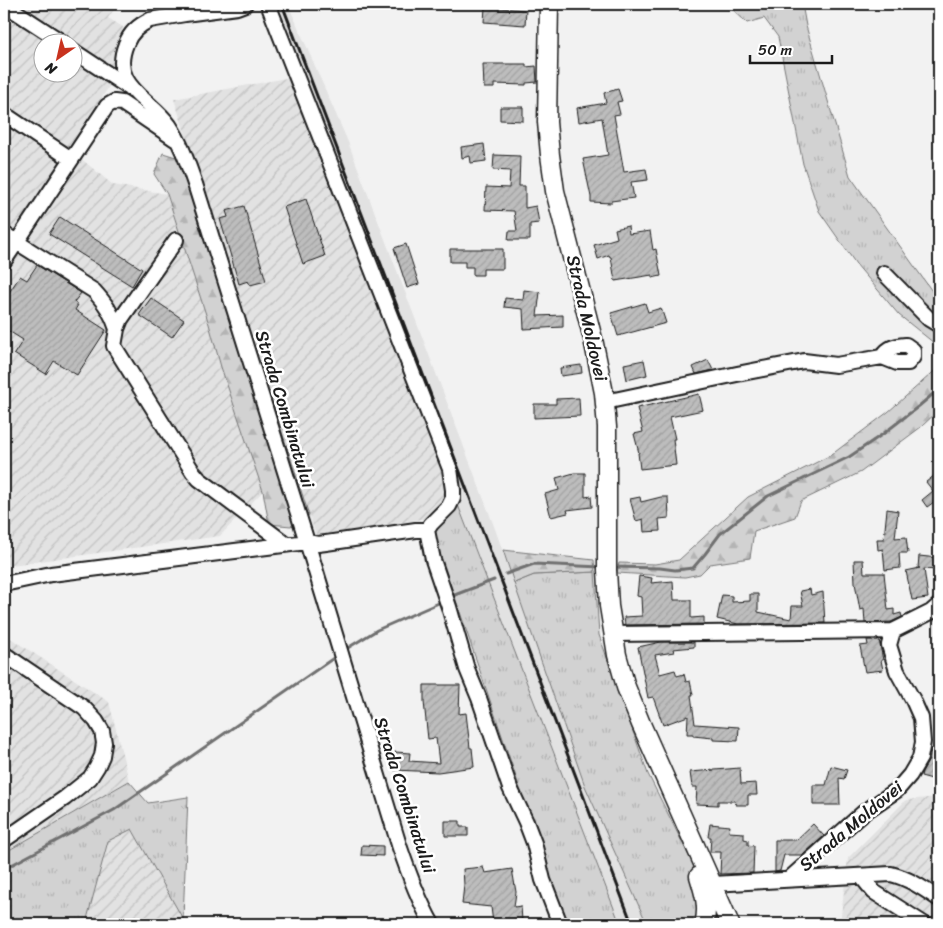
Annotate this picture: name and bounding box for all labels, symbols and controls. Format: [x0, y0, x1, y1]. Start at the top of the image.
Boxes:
north arrow [32, 32, 82, 82]
scale bar [750, 32, 833, 64]
text: 50 m [758, 37, 793, 63]
text: N [40, 55, 63, 82]
street label: Strada Moldovei [557, 252, 617, 385]
street label: Strada Combinatului [246, 326, 324, 493]
street label: Strada Combinatului [365, 712, 446, 879]
street label: Strada Moldovei [791, 772, 911, 880]

